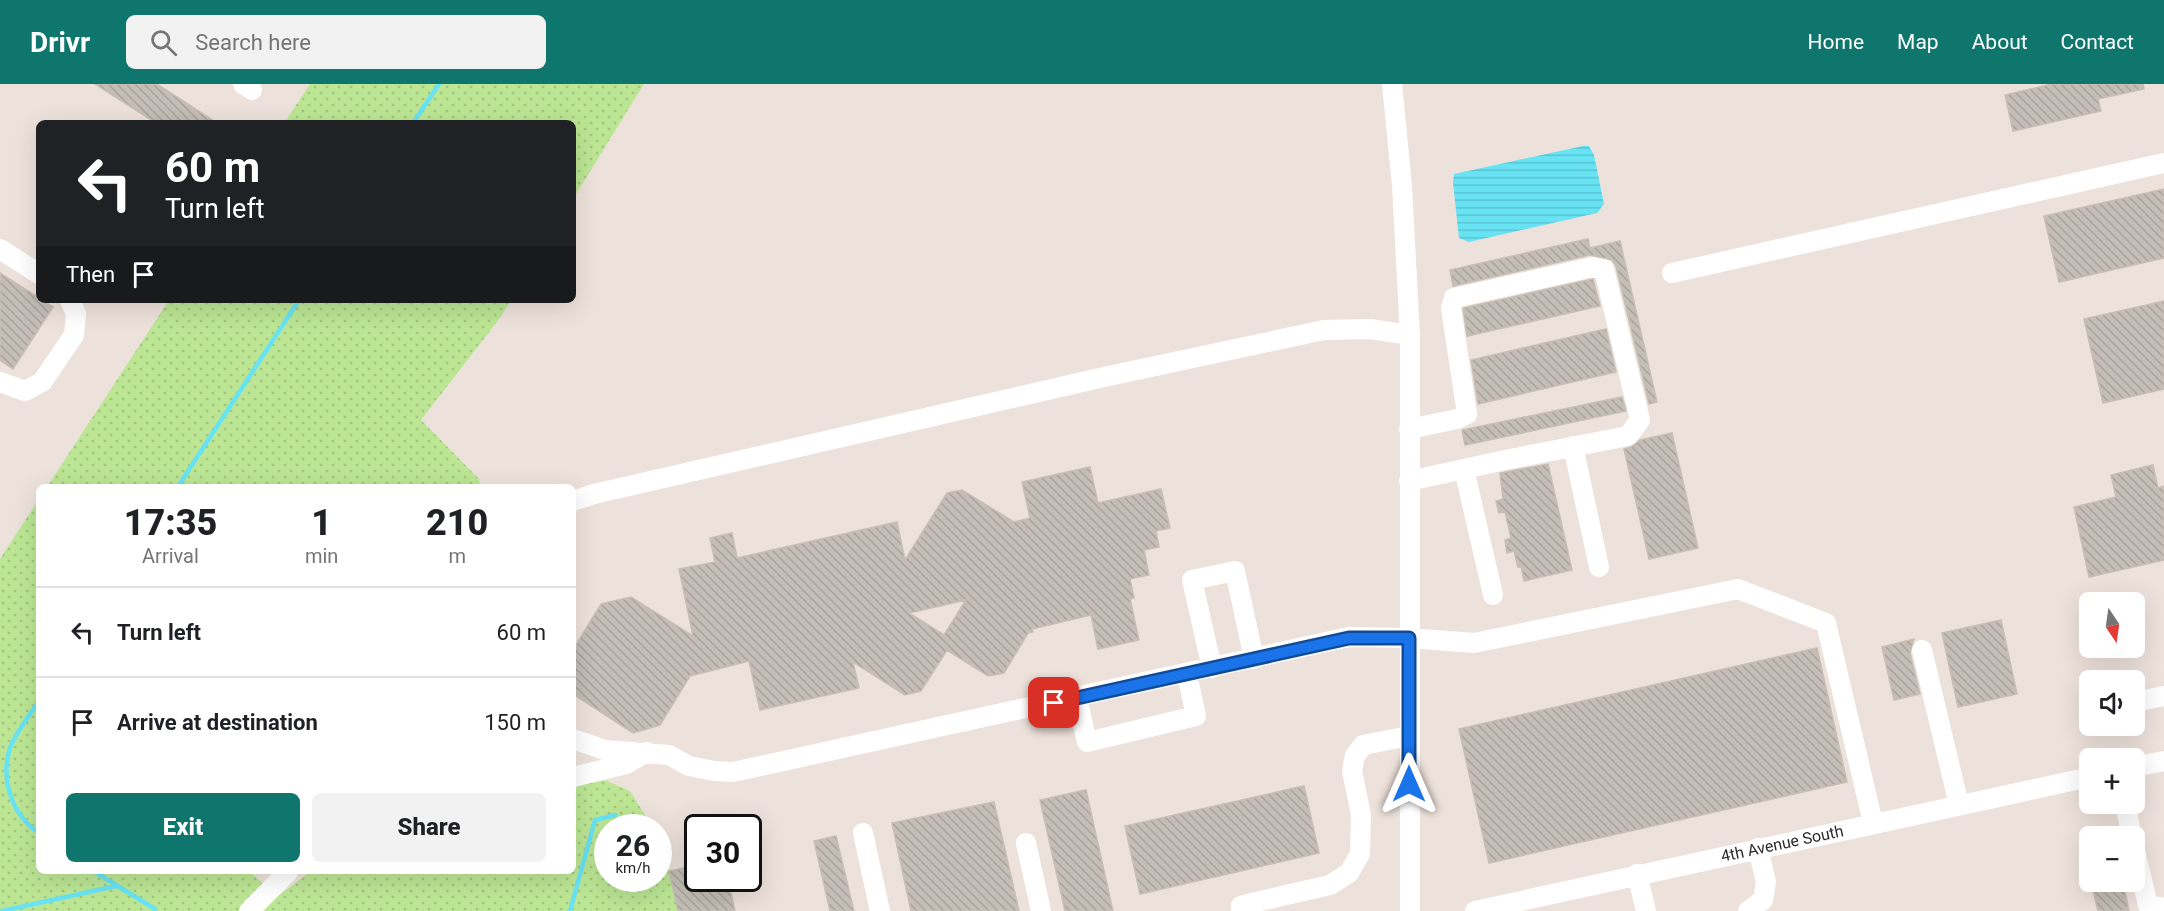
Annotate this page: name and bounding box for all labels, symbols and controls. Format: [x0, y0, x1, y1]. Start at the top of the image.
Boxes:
search box [126, 15, 546, 69]
text: Drivr [30, 26, 90, 59]
icon: search [147, 26, 180, 59]
text: Search here [195, 30, 311, 55]
text: Home [1808, 30, 1864, 54]
text: Map [1897, 30, 1939, 54]
text: About [1972, 30, 2028, 54]
text: Contact [2061, 30, 2134, 54]
text: 60 m [165, 143, 260, 192]
icon: left [66, 144, 144, 222]
text: Turn left [165, 193, 265, 225]
icon: arrive [127, 258, 160, 291]
text: Then [66, 262, 115, 287]
text: 17:35 [124, 502, 217, 544]
text: 1 [311, 502, 332, 544]
text: 210 [426, 502, 488, 544]
text: Arrival [142, 544, 199, 568]
text: min [305, 544, 338, 568]
text: m [448, 544, 466, 568]
north arrow [2079, 592, 2145, 658]
map controls [2079, 592, 2145, 892]
icon: left [66, 616, 99, 649]
text: Turn left [117, 620, 201, 645]
text: 60 m [497, 620, 546, 645]
button: sound [2079, 670, 2145, 736]
pin [1028, 677, 1079, 728]
icon: arrive [1037, 686, 1070, 719]
icon: arrive [66, 706, 99, 739]
text: Arrive at destination [117, 710, 318, 735]
text: 150 m [484, 710, 546, 735]
button: + [2079, 748, 2145, 814]
position arrow [1377, 752, 1441, 816]
button: Exit [66, 793, 300, 862]
button: Share [312, 793, 546, 862]
speed limit sign: 30 [684, 814, 762, 892]
street label: 4th Avenue South [1719, 821, 1845, 866]
button: − [2079, 826, 2145, 892]
text: 26 [616, 828, 650, 863]
text: km/h [615, 859, 651, 877]

